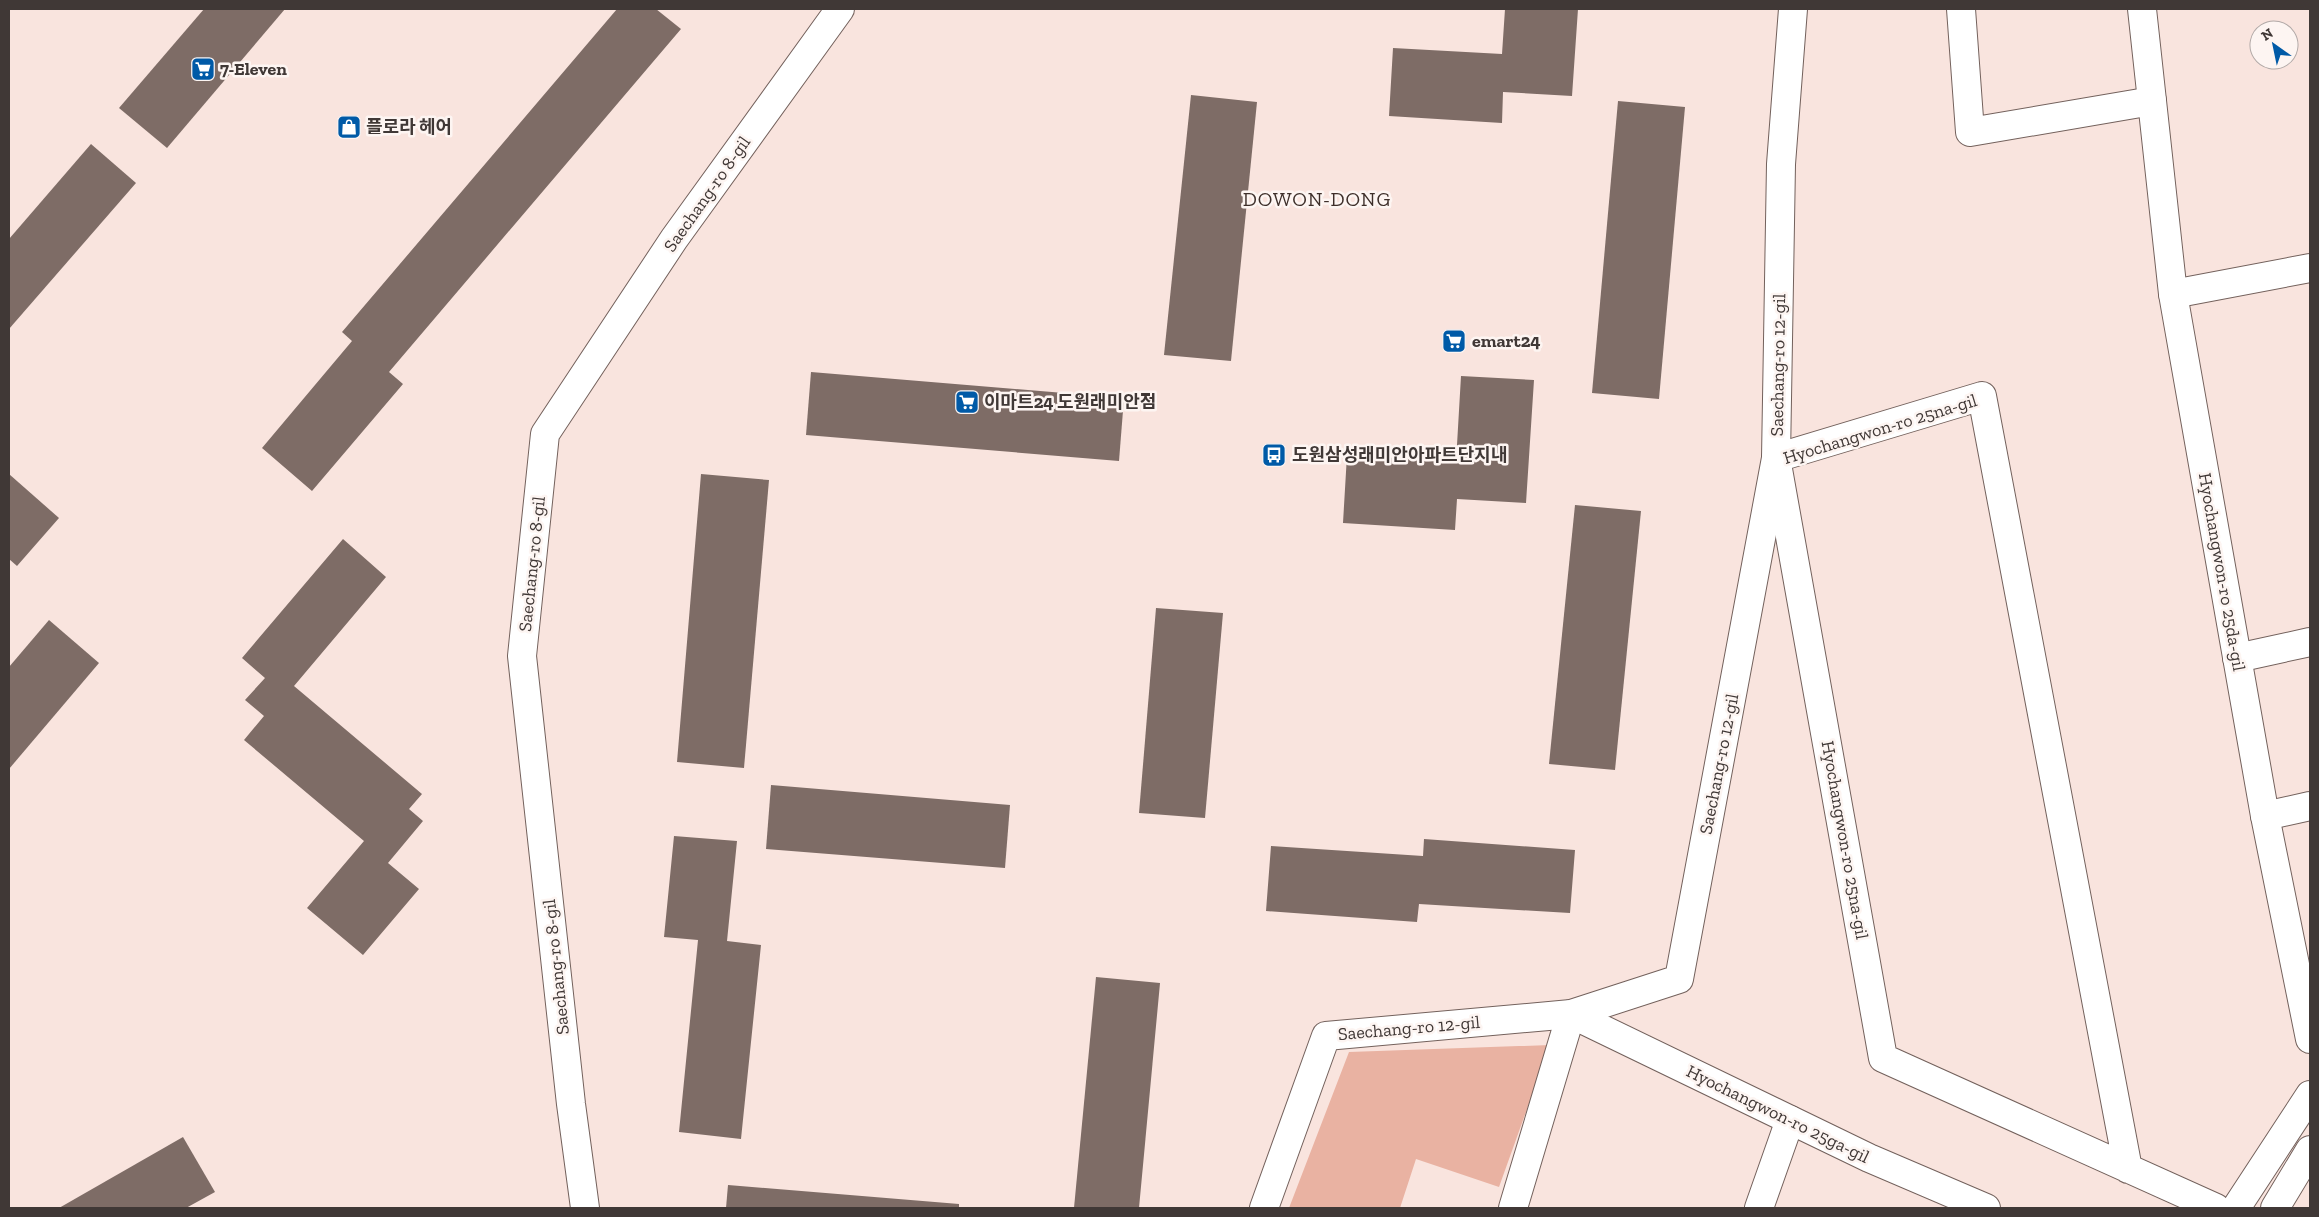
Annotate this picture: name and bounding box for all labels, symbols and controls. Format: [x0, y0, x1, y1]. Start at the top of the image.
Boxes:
north arrow [2249, 20, 2299, 70]
text: N [2258, 24, 2277, 45]
supermarket icon: 7-Eleven [190, 56, 216, 82]
place label: 7-Eleven [220, 58, 287, 80]
shop icon: 플로라 헤어 [336, 114, 362, 140]
place label: 플로라 헤어 [366, 116, 452, 138]
street label: Saechang-ro 8-gil [659, 132, 755, 256]
district label: DOWON-DONG [1243, 187, 1391, 211]
street label: Saechang-ro 12-gil [1766, 293, 1790, 437]
supermarket icon: emart24 [1441, 328, 1467, 354]
place label: emart24 [1472, 330, 1541, 352]
supermarket icon: 이마트24 도원래미안점 [954, 389, 980, 415]
street label: Hyochangwon-ro 25na-gil [1780, 389, 1980, 469]
place label: 이마트24 도원래미안점 [984, 391, 1156, 413]
bus stop icon: 도원삼성래미안아파트단지내 [1261, 442, 1287, 468]
place label: 도원삼성래미안아파트단지내 [1292, 444, 1507, 466]
street label: Hyochangwon-ro 25da-gil [2194, 471, 2250, 673]
street label: Saechang-ro 8-gil [514, 495, 550, 633]
street label: Saechang-ro 12-gil [1695, 692, 1743, 836]
street label: Hyochangwon-ro 25na-gil [1817, 739, 1873, 941]
street label: Saechang-ro 8-gil [538, 898, 574, 1036]
street label: Saechang-ro 12-gil [1337, 1011, 1481, 1045]
street label: Hyochangwon-ro 25ga-gil [1683, 1060, 1873, 1168]

